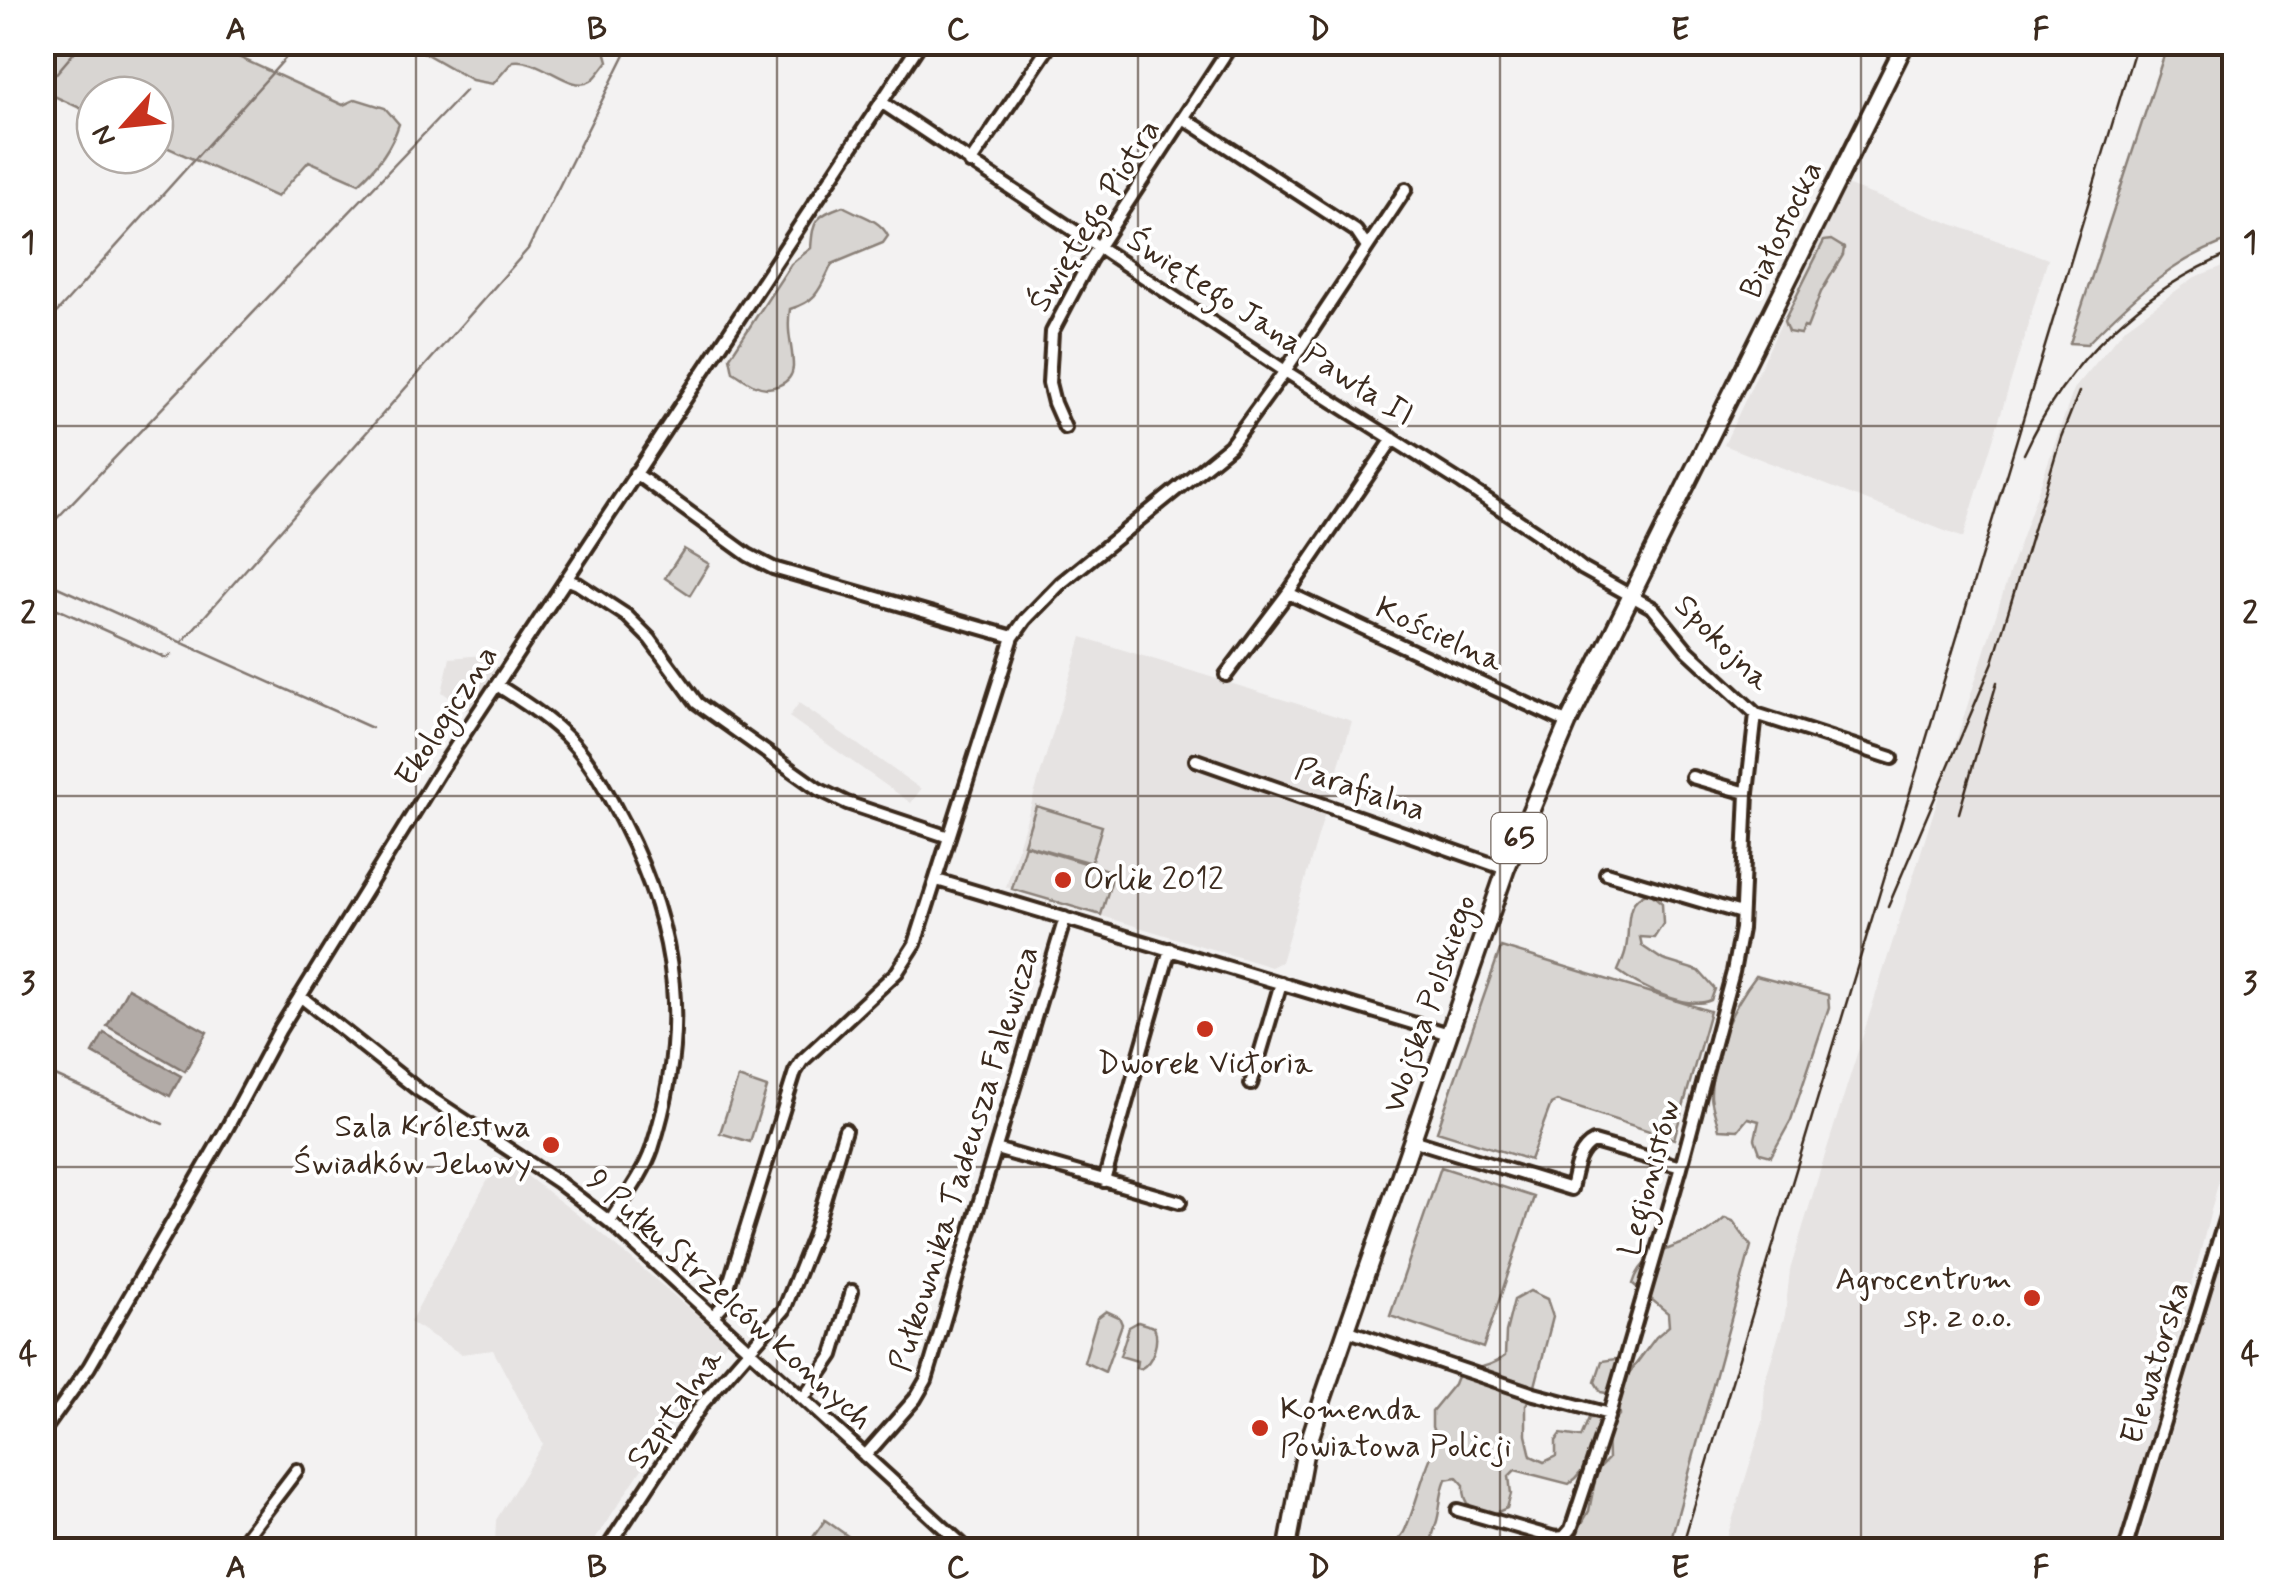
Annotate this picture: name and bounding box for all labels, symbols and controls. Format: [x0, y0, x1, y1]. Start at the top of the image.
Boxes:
text: A [226, 9, 246, 51]
text: B [587, 9, 607, 51]
text: C [947, 9, 970, 51]
text: D [1308, 9, 1330, 51]
text: E [1671, 9, 1690, 51]
text: F [2033, 9, 2050, 51]
north arrow [75, 75, 175, 175]
street label: Świętego Piotra [1019, 112, 1174, 322]
text: N [84, 119, 126, 152]
street label: Białostocka [1731, 154, 1833, 306]
street label: Świętego Jana Pawła II [1117, 219, 1422, 439]
text: 1 [21, 222, 35, 264]
text: 1 [2243, 222, 2257, 264]
street label: Spokojna [1665, 586, 1780, 701]
street label: Kościelna [1368, 587, 1510, 683]
text: 2 [20, 593, 36, 635]
text: 2 [2242, 593, 2258, 635]
street label: Ekologiczna [386, 637, 510, 796]
street label: Parafialna [1289, 748, 1431, 832]
road number: 65 [1492, 813, 1546, 863]
place label: Orlik 2012 [1083, 859, 1224, 901]
marker: Orlik 2012 [1052, 869, 1074, 891]
street label: Wojska Polskiego [1373, 889, 1489, 1119]
street label: Pułkownika Tadeusza Falewicza [880, 941, 1050, 1377]
text: 3 [21, 963, 36, 1005]
text: 3 [2243, 963, 2258, 1005]
marker: Dworek Victoria [1194, 1018, 1216, 1040]
place label: Dworek Victoria [1097, 1043, 1313, 1085]
street label: Legionistów [1609, 1095, 1694, 1262]
place label: Sala Królestwa Świadków Jehowy [294, 1106, 531, 1185]
marker: Sala Królestwa Świadków Jehowy [540, 1134, 562, 1156]
street label: 9 Pułku Strzelców Konnych [577, 1160, 881, 1440]
place label: Agrocentrum sp. z o.o. [1835, 1259, 2012, 1338]
street label: Elewatorska [2111, 1277, 2201, 1449]
marker: Agrocentrum sp. z o.o. [2021, 1287, 2043, 1309]
text: 4 [19, 1334, 38, 1376]
text: 4 [2241, 1334, 2260, 1376]
street label: Szpitalna [617, 1339, 734, 1478]
place label: Komenda Powiatowa Policji [1280, 1389, 1512, 1468]
marker: Komenda Powiatowa Policji [1249, 1417, 1271, 1439]
text: A [226, 1547, 246, 1589]
text: B [587, 1547, 607, 1589]
text: C [947, 1547, 970, 1589]
text: D [1308, 1547, 1330, 1589]
text: E [1671, 1547, 1690, 1589]
text: F [2033, 1547, 2050, 1589]

